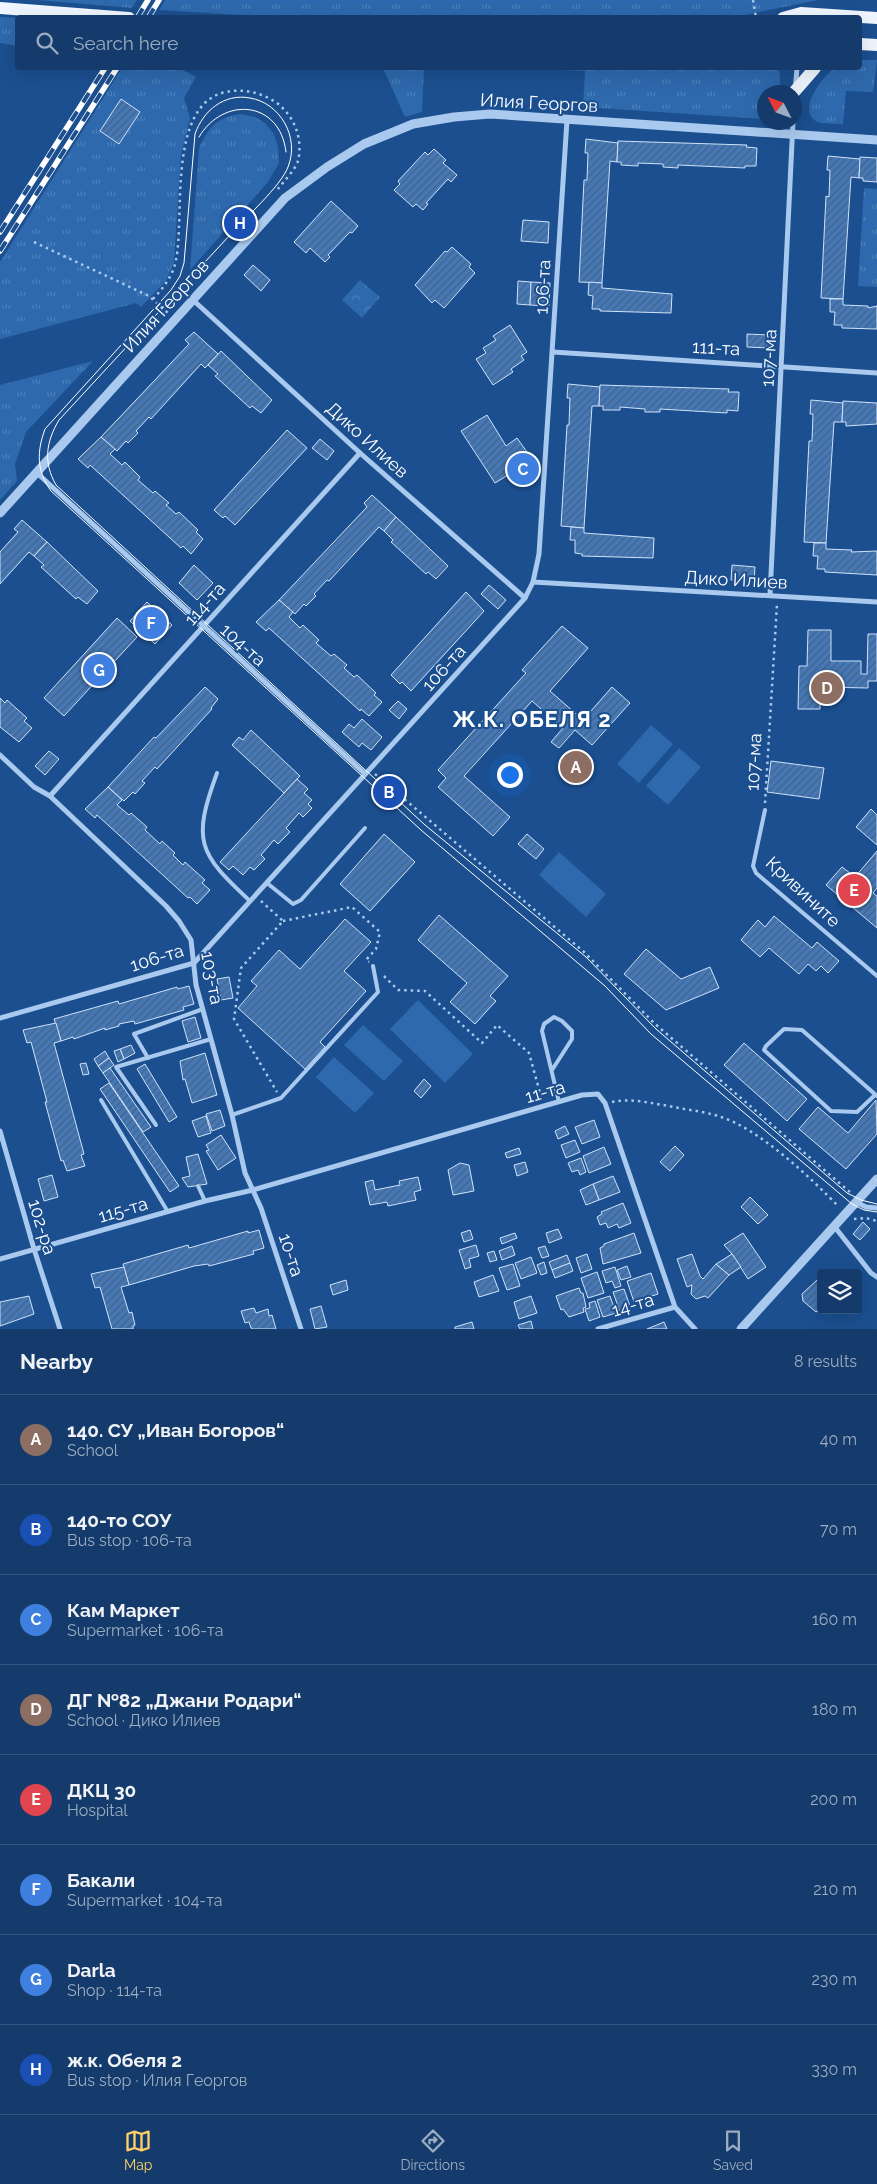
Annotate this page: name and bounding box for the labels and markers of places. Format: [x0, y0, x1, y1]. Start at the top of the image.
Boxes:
pin: H [224, 204, 256, 242]
pin: C [507, 450, 539, 488]
pin: F [135, 604, 167, 642]
pin: G [83, 651, 115, 689]
pin: D [811, 669, 843, 707]
pin: A [560, 748, 592, 786]
pin: B [373, 773, 405, 811]
pin: E [838, 871, 870, 909]

